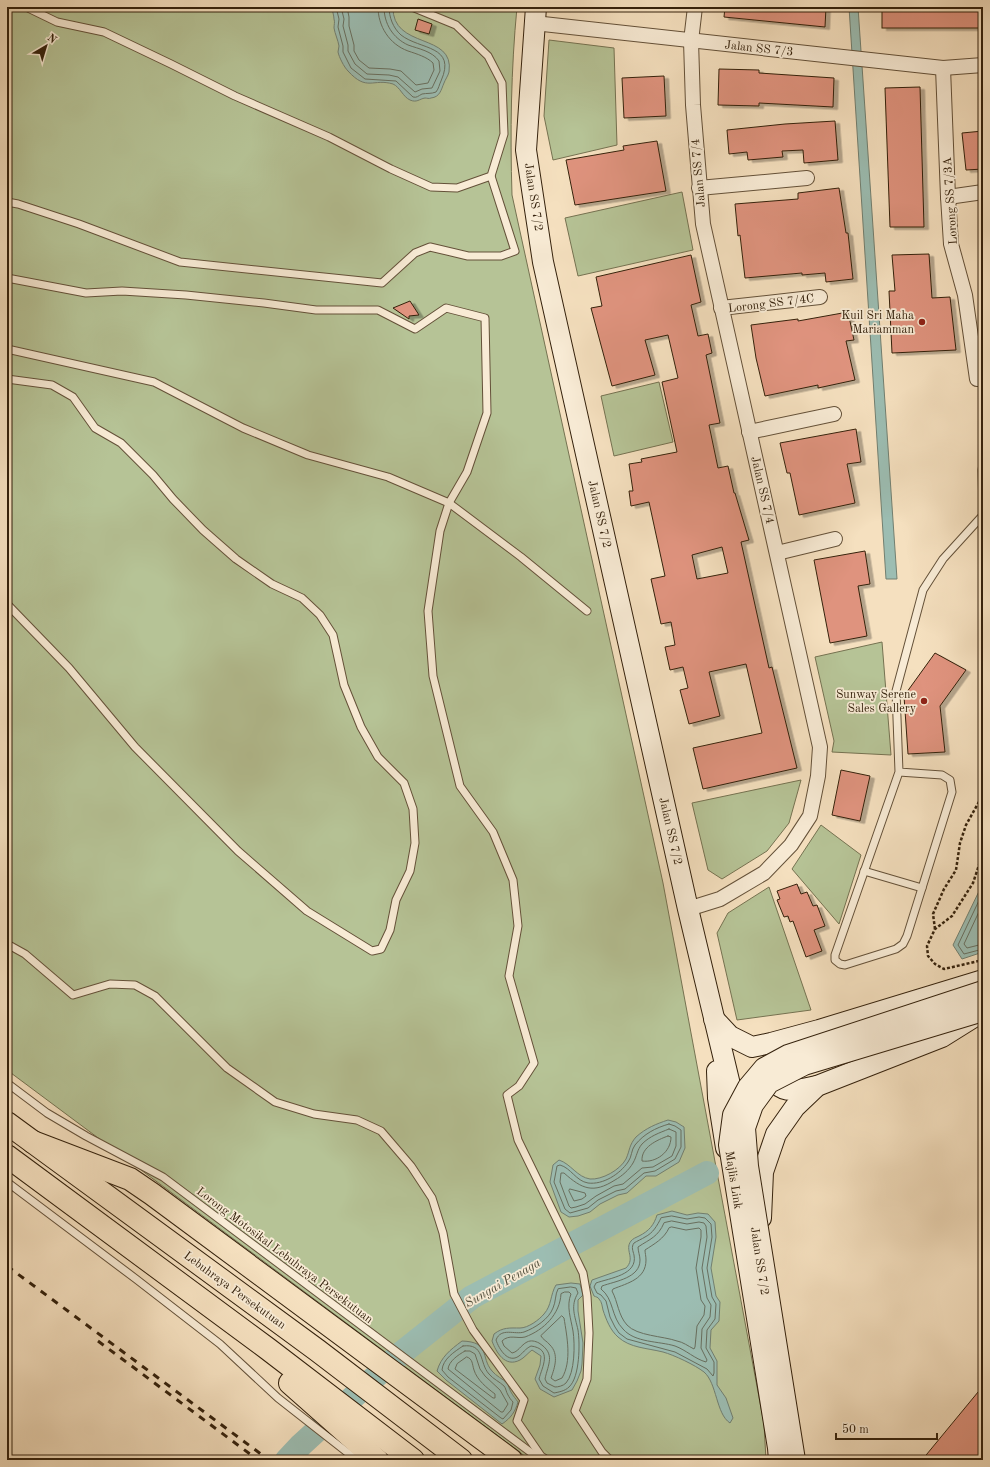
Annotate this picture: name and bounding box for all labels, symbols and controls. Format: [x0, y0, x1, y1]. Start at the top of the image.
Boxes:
north arrow [26, 26, 66, 66]
text: N [45, 32, 58, 47]
street label: Jalan SS 7/3 [724, 39, 794, 59]
street label: Jalan SS 7/4 [690, 138, 708, 208]
street label: Lorong SS 7/3A [942, 157, 960, 245]
street label: Jalan SS 7/2 [522, 162, 544, 232]
street label: Lorong SS 7/4C [727, 293, 815, 315]
place label: Kuil Sri Maha Mariamman [841, 310, 915, 336]
marker: Kuil Sri Maha Mariamman [917, 317, 927, 327]
street label: Jalan SS 7/4 [748, 455, 776, 525]
street label: Jalan SS 7/2 [585, 479, 613, 549]
place label: Sunway Serene Sales Gallery [836, 689, 917, 715]
marker: Sunway Serene Sales Gallery [919, 696, 929, 706]
street label: Jalan SS 7/2 [656, 796, 684, 866]
street label: Majlis Link [722, 1150, 744, 1210]
street label: Lorong Motosikal Lebuhraya Persekutuan [194, 1184, 376, 1326]
street label: Jalan SS 7/2 [748, 1226, 770, 1296]
street label: Lebuhraya Persekutuan [181, 1248, 289, 1332]
water label: Sungai Penaga [462, 1256, 543, 1310]
scale bar [836, 1415, 937, 1441]
text: 50 m [842, 1423, 869, 1436]

